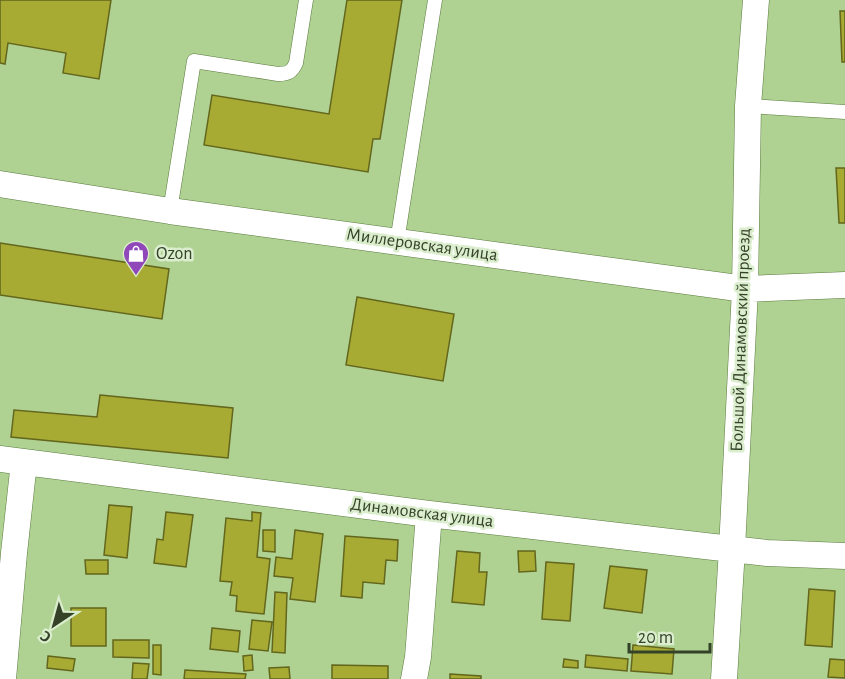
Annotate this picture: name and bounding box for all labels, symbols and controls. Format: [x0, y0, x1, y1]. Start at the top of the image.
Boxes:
street label: Миллеровская улица [345, 225, 499, 265]
street label: Большой Динамовский проезд [728, 228, 754, 452]
shop icon: Ozon [121, 239, 151, 277]
place label: Ozon [156, 245, 193, 263]
street label: Динамовская улица [350, 495, 494, 531]
north arrow [24, 595, 84, 655]
scale bar [629, 616, 710, 654]
text: С [37, 627, 54, 645]
text: 20 m [638, 629, 673, 647]

